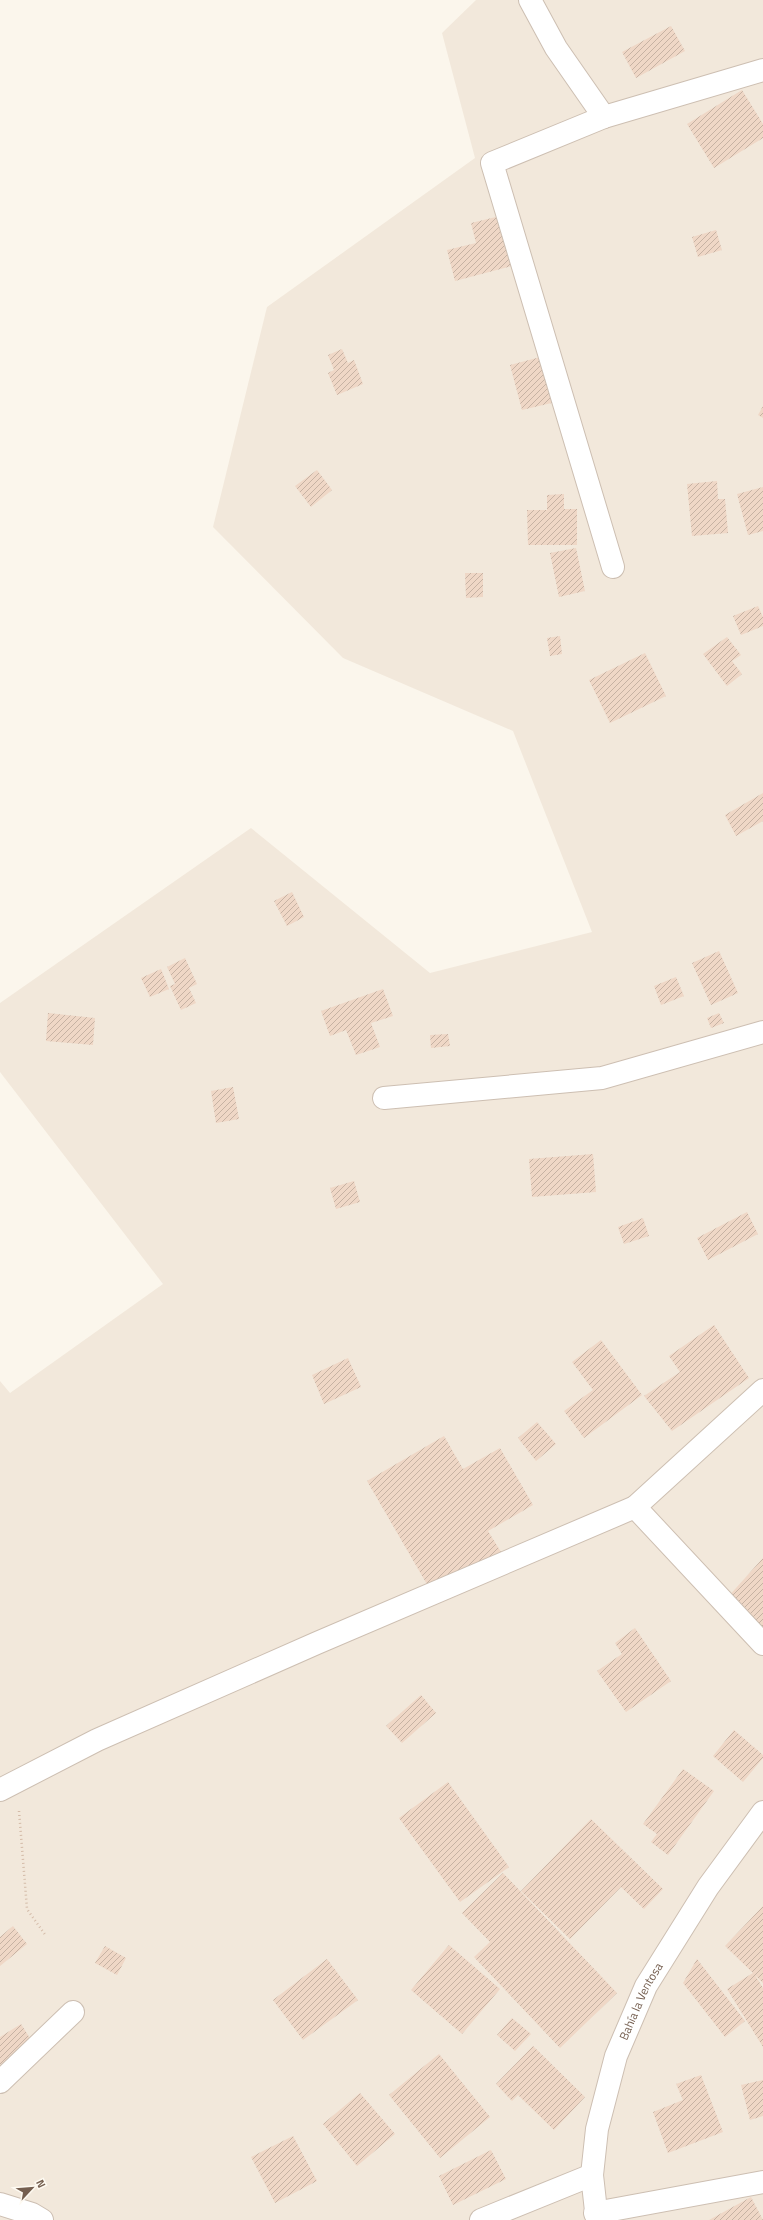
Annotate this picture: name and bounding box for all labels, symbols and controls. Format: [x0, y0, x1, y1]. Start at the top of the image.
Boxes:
street label: Bahía la Ventosa [614, 1959, 667, 2043]
north arrow [12, 2168, 52, 2208]
text: N [32, 2177, 50, 2191]

